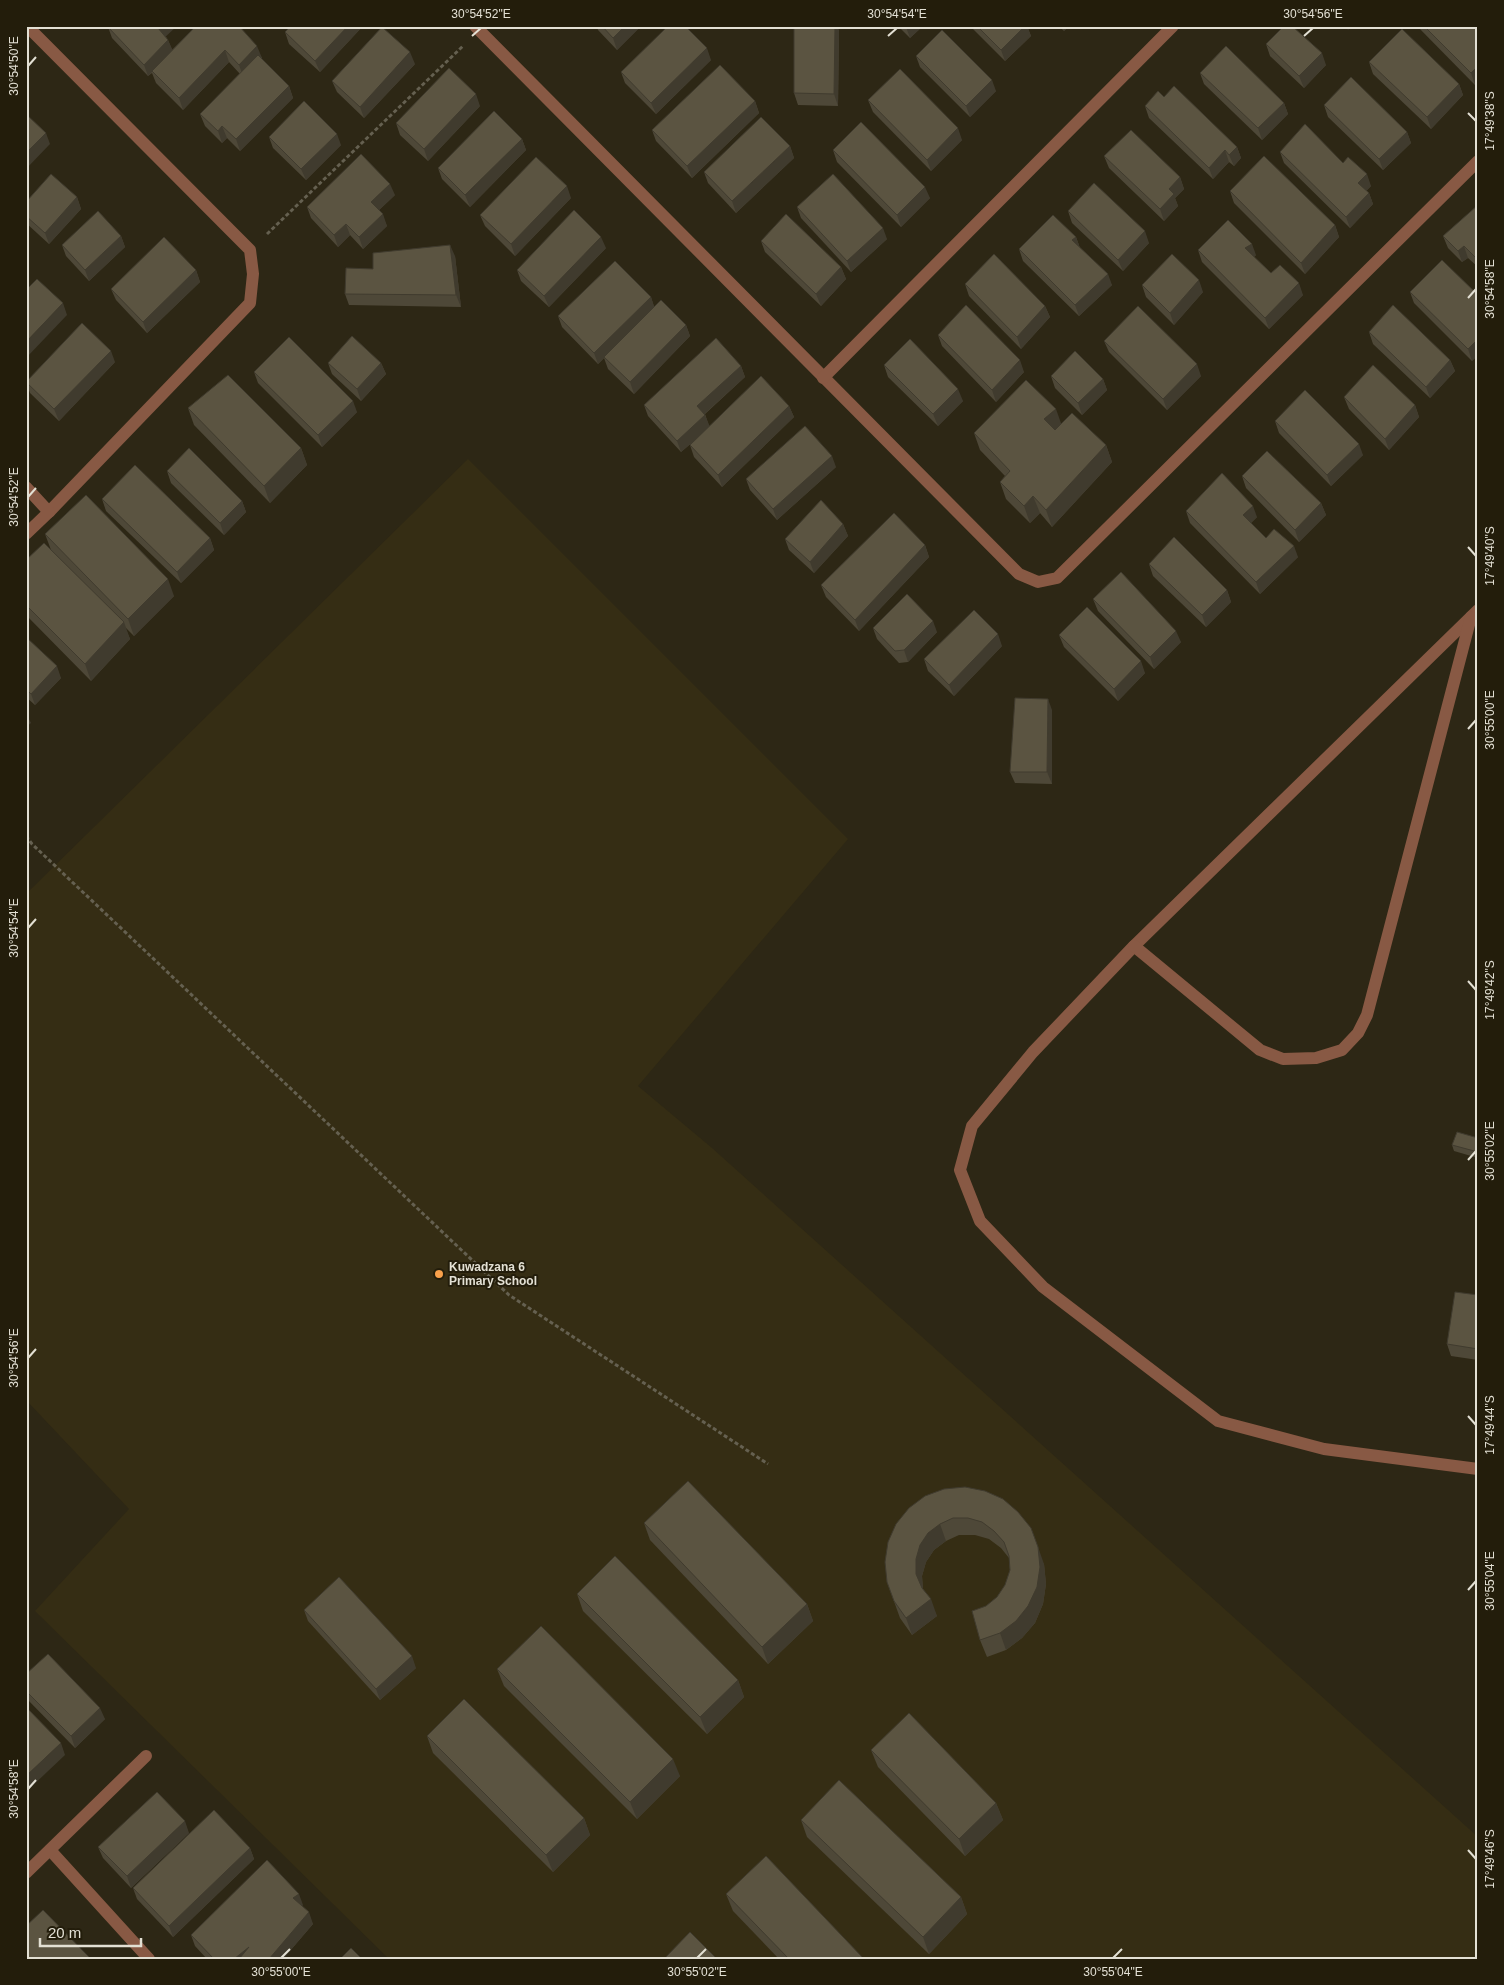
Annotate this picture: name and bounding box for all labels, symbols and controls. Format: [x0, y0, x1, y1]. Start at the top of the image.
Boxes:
text: 30°54'52"E [451, 7, 511, 21]
text: 30°54'54"E [867, 7, 927, 21]
text: 30°54'56"E [1283, 7, 1343, 21]
text: 30°54'50"E [7, 36, 21, 96]
text: 17°49'38"S [1483, 91, 1497, 151]
text: 30°54'58"E [1483, 259, 1497, 319]
text: 30°54'52"E [7, 467, 21, 527]
text: 17°49'40"S [1483, 526, 1497, 586]
text: 30°55'00"E [1483, 690, 1497, 750]
text: 30°54'54"E [7, 898, 21, 958]
text: 17°49'42"S [1483, 960, 1497, 1020]
text: 30°55'02"E [1483, 1121, 1497, 1181]
place label: Kuwadzana 6 Primary School [449, 1260, 537, 1288]
marker: Kuwadzana 6 Primary School [433, 1268, 445, 1280]
text: 30°54'56"E [7, 1328, 21, 1388]
text: 17°49'44"S [1483, 1395, 1497, 1455]
text: 30°55'04"E [1483, 1551, 1497, 1611]
text: 30°54'58"E [7, 1759, 21, 1819]
text: 17°49'46"S [1483, 1829, 1497, 1889]
scale bar [40, 1915, 141, 1947]
text: 20 m [48, 1924, 81, 1941]
text: 30°55'00"E [251, 1965, 311, 1979]
text: 30°55'02"E [667, 1965, 727, 1979]
text: 30°55'04"E [1083, 1965, 1143, 1979]

